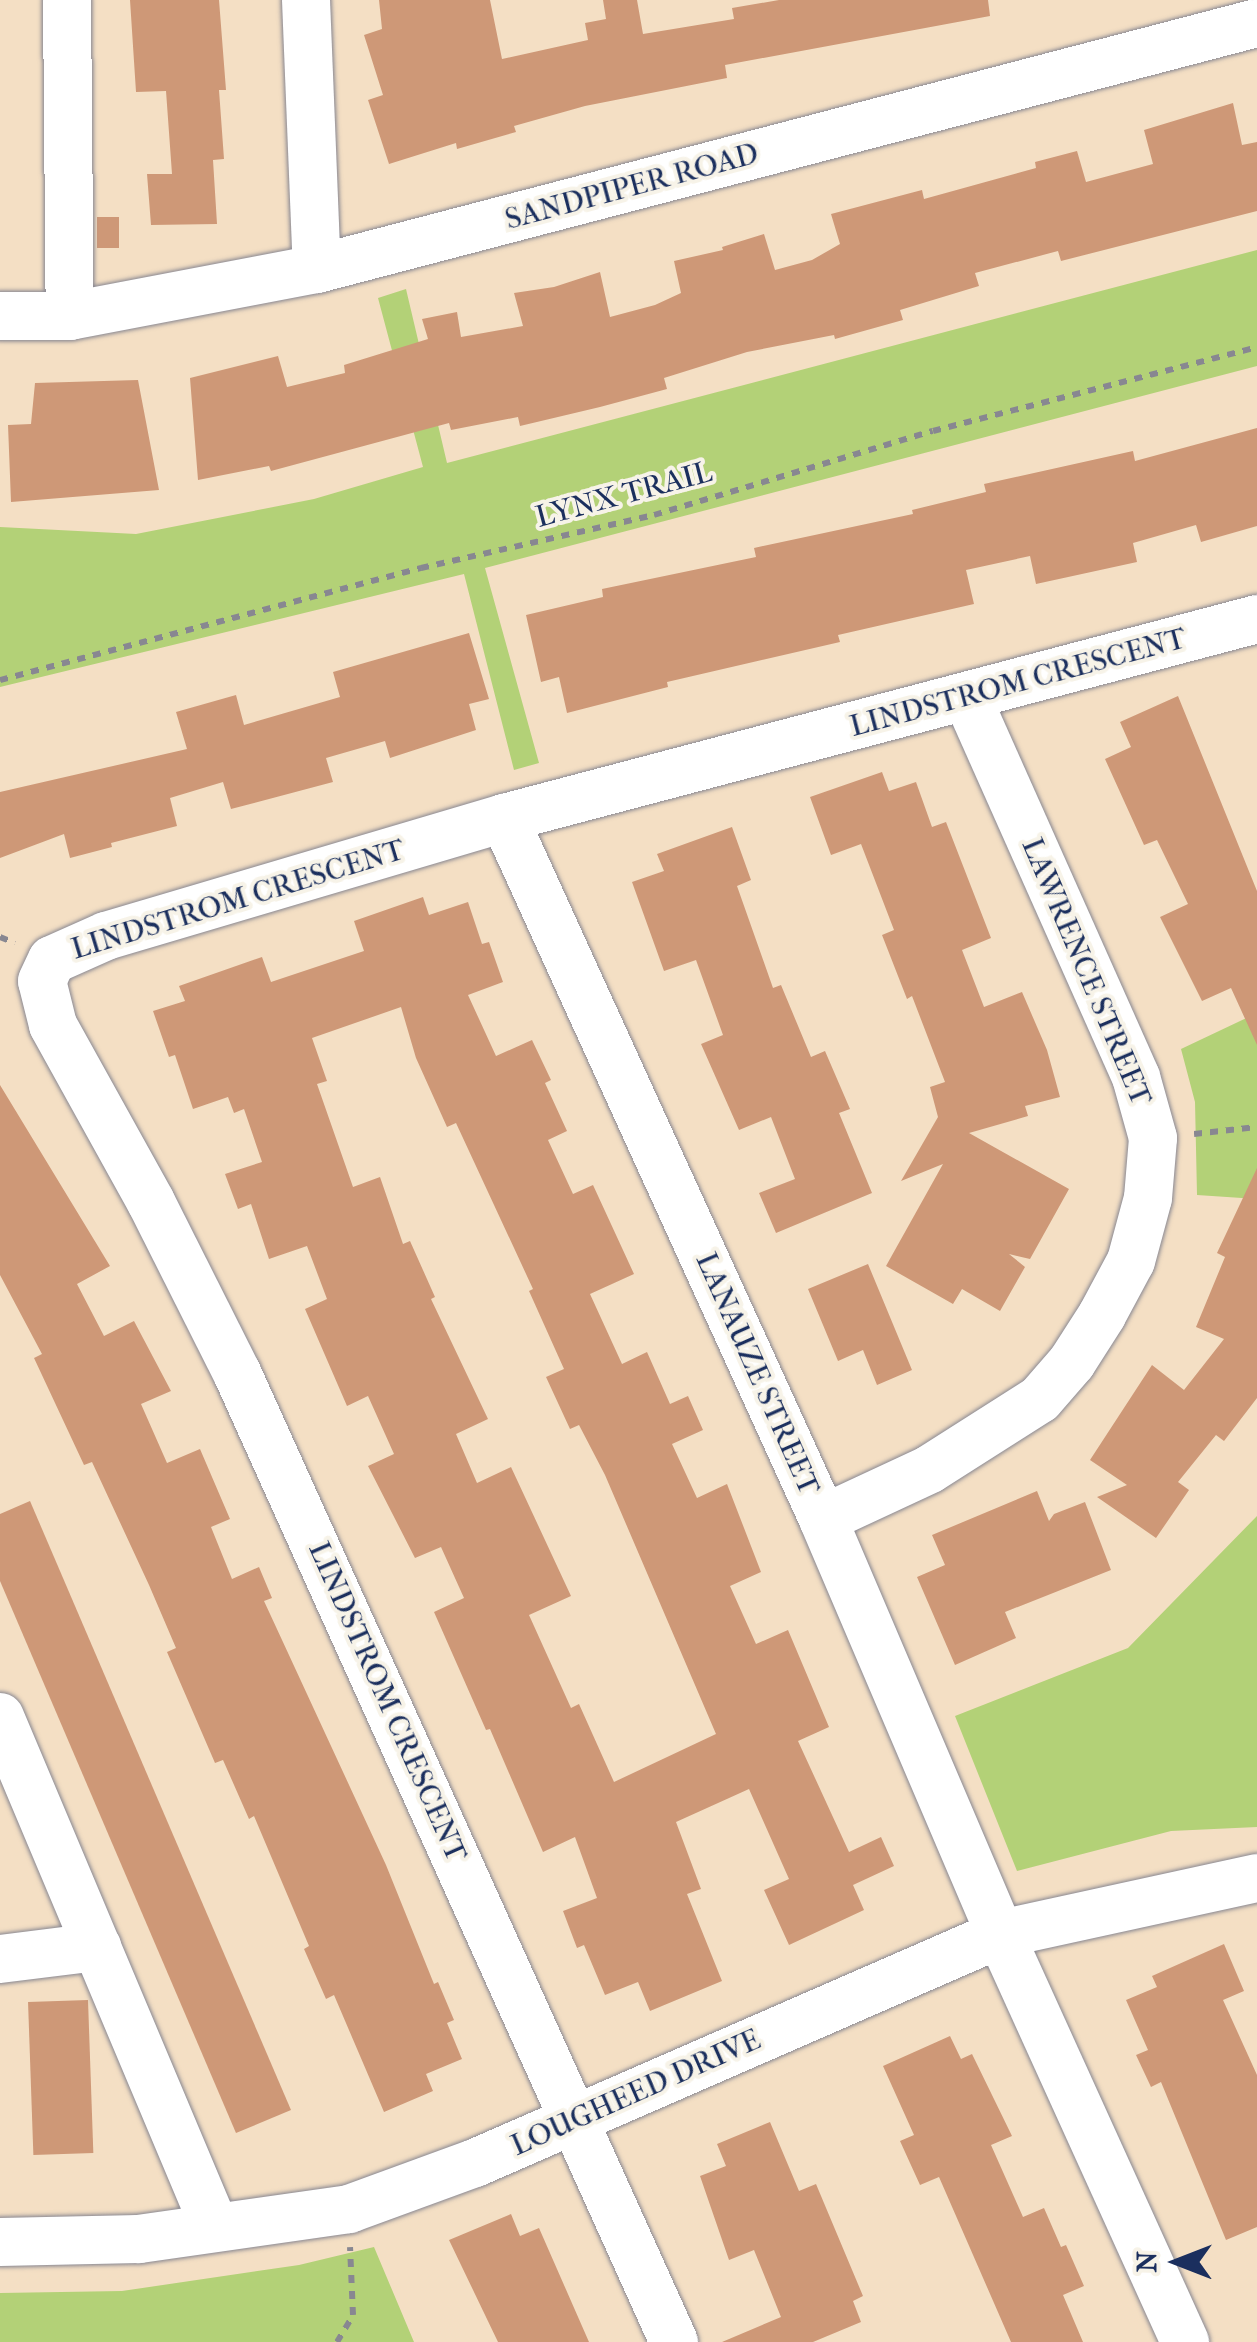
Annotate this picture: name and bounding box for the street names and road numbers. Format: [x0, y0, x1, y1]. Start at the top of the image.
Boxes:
street label: SANDPIPER ROAD [501, 136, 763, 238]
street label: LYNX TRAIL [532, 454, 716, 536]
street label: LINDSTROM CRESCENT [846, 621, 1190, 745]
street label: LINDSTROM CRESCENT [67, 832, 409, 968]
street label: LAWRENCE STREET [1013, 833, 1159, 1111]
street label: LANAUZE STREET [687, 1247, 827, 1501]
street label: LINDSTROM CRESCENT [300, 1536, 474, 1868]
street label: LOUGHEED DRIVE [506, 2022, 766, 2164]

